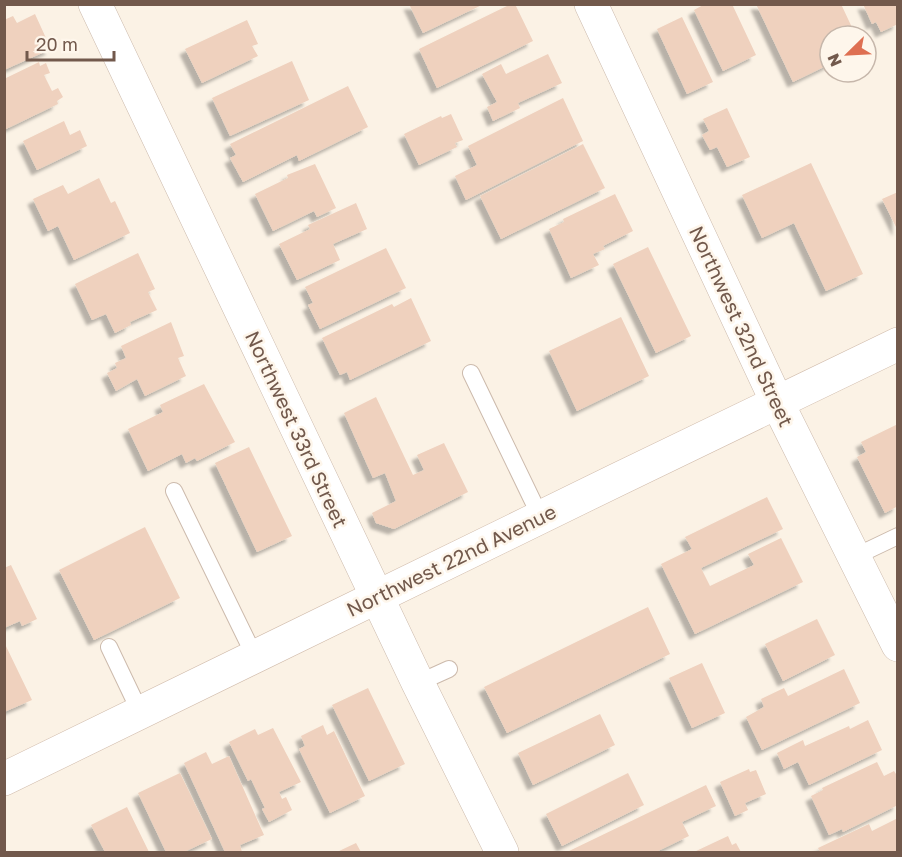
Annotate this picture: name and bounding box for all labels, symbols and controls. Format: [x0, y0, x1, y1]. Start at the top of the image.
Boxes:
scale bar [27, 24, 114, 62]
north arrow [818, 24, 878, 84]
text: 20 m [36, 33, 78, 55]
text: N [823, 50, 846, 70]
street label: Northwest 32nd Street [685, 222, 799, 430]
street label: Northwest 33rd Street [241, 327, 353, 531]
street label: Northwest 22nd Avenue [342, 499, 560, 621]

